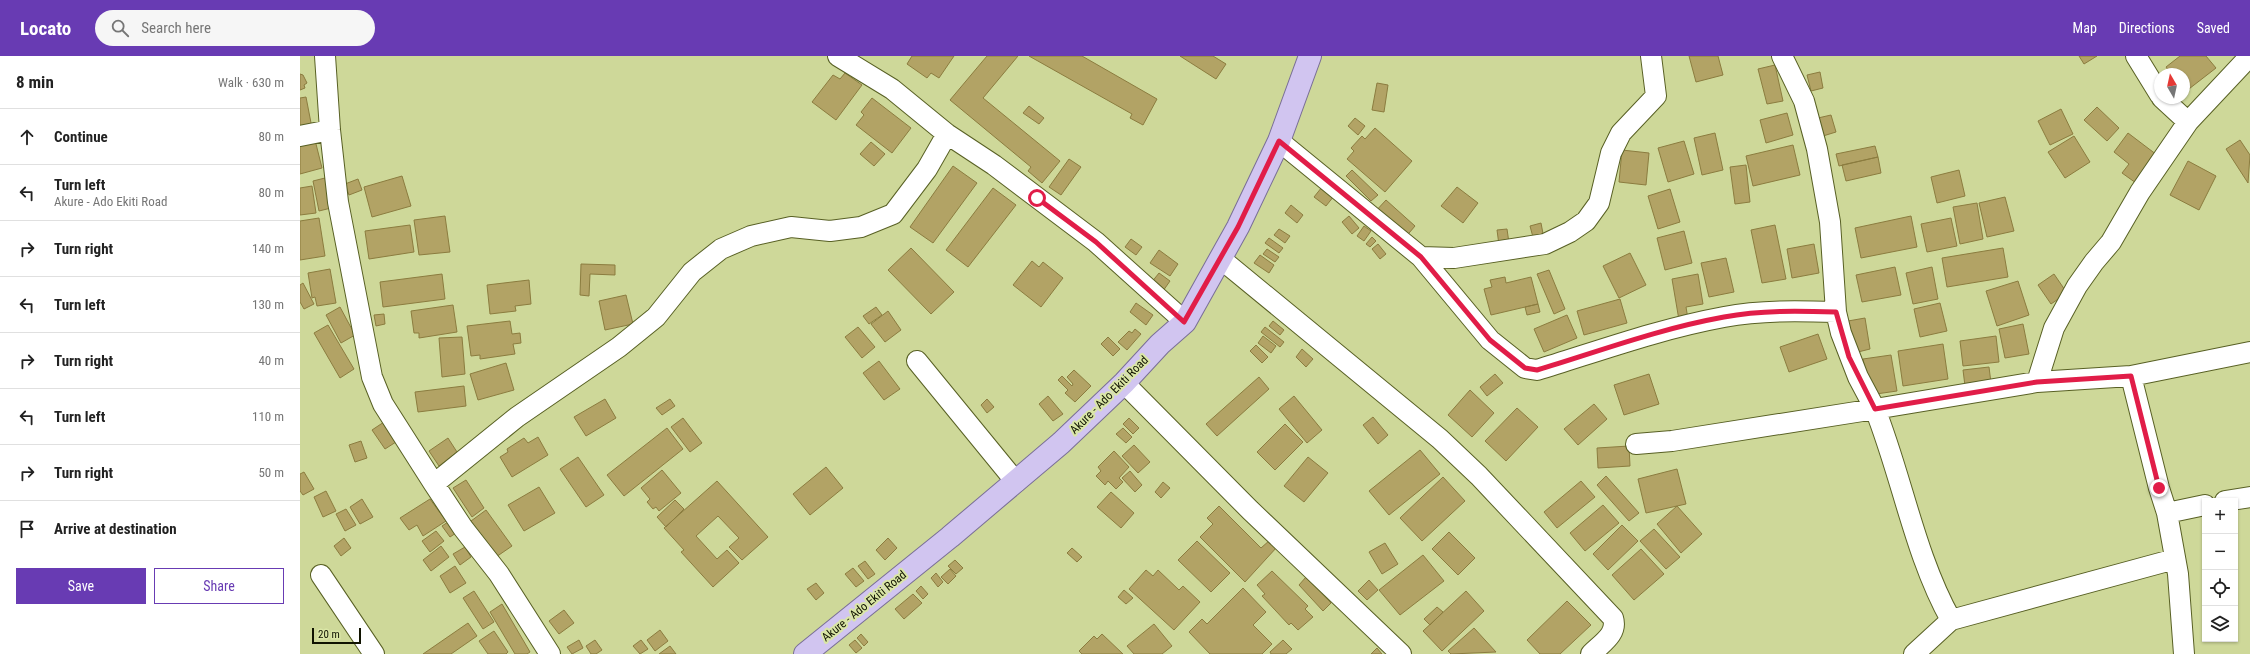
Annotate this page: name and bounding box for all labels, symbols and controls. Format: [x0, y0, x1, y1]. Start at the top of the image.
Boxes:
search box [95, 10, 375, 46]
text: Locato [20, 17, 71, 40]
icon: search [109, 17, 131, 39]
text: Search here [141, 19, 211, 37]
text: Map [2073, 20, 2097, 36]
text: Directions [2119, 20, 2175, 36]
text: Saved [2197, 20, 2230, 36]
north arrow [2154, 68, 2190, 104]
text: 8 min [16, 72, 54, 92]
text: Walk · 630 m [218, 75, 284, 90]
icon: ahead [16, 126, 38, 148]
text: Continue [54, 128, 108, 146]
text: 80 m [258, 129, 284, 144]
text: Turn left [54, 176, 105, 194]
icon: left [16, 182, 38, 204]
text: 80 m [258, 185, 284, 200]
route start [1028, 189, 1046, 207]
text: Akure - Ado Ekiti Road [54, 194, 167, 209]
icon: right [16, 238, 38, 260]
text: Turn right [54, 240, 113, 258]
text: 140 m [252, 241, 284, 256]
icon: left [16, 294, 38, 316]
text: Turn left [54, 296, 105, 314]
text: 130 m [252, 297, 284, 312]
icon: right [16, 350, 38, 372]
text: Turn right [54, 352, 113, 370]
text: 40 m [258, 353, 284, 368]
street label: Akure - Ado Ekiti Road [1067, 353, 1151, 437]
icon: left [16, 406, 38, 428]
text: Turn left [54, 408, 105, 426]
text: 110 m [252, 409, 284, 424]
icon: right [16, 462, 38, 484]
text: Turn right [54, 464, 113, 482]
text: 50 m [258, 465, 284, 480]
route end [2150, 479, 2168, 497]
map controls [2202, 498, 2238, 642]
button: + [2202, 498, 2238, 534]
icon: arrive [16, 518, 38, 540]
text: Arrive at destination [54, 520, 177, 538]
button: − [2202, 534, 2238, 570]
button: Save [16, 568, 146, 604]
button: Share [154, 568, 284, 604]
street label: Akure - Ado Ekiti Road [819, 568, 909, 644]
button: locate [2202, 570, 2238, 606]
button: layers [2202, 606, 2238, 642]
scale bar [312, 626, 361, 645]
text: 20 m [318, 628, 340, 641]

